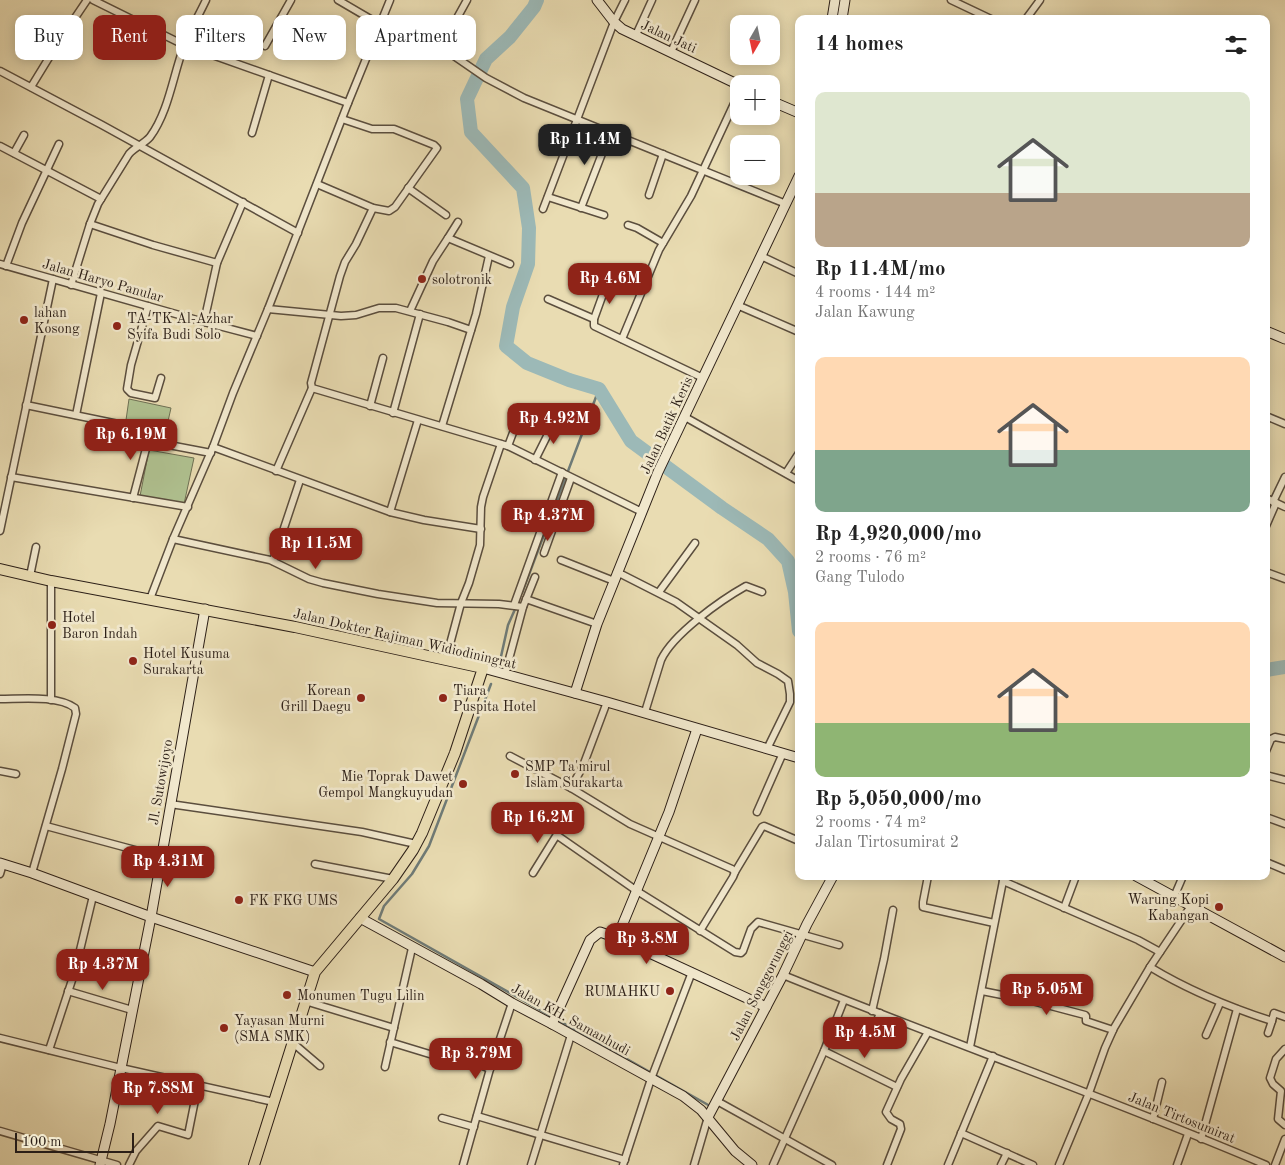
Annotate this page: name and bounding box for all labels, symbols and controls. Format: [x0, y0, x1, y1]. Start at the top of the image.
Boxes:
chip: Buy [15, 15, 83, 60]
chip: Rent [93, 15, 166, 60]
chip: Filters [176, 15, 263, 60]
chip: New [273, 15, 346, 60]
chip: Apartment [356, 15, 476, 60]
north arrow [730, 15, 780, 65]
map controls [730, 15, 780, 185]
street label: Jalan Jati [639, 18, 699, 56]
icon: filters [1222, 31, 1250, 59]
text: 14 homes [815, 34, 903, 55]
button: + [730, 75, 780, 125]
pin: Rp 11.4M [533, 124, 637, 166]
icon: home [988, 125, 1078, 215]
text: Rp 11.4M [549, 132, 621, 148]
button: − [730, 135, 780, 185]
street label: Jalan Haryo Panular [41, 257, 165, 305]
text: Rp 11.4M/mo [815, 259, 946, 280]
pin: Rp 4.6M [564, 262, 656, 305]
text: Rp 4.6M [579, 271, 641, 287]
marker: solotronik [416, 273, 428, 285]
place label: solotronik [432, 273, 492, 287]
text: 4 rooms · 144 m² [815, 285, 935, 301]
text: Jalan Kawung [815, 305, 915, 321]
place label: lahan Kosong [34, 306, 80, 336]
place label: TA-TK Al-Azhar Syifa Budi Solo [127, 312, 233, 342]
marker: lahan Kosong [18, 314, 30, 326]
marker: TA-TK Al-Azhar Syifa Budi Solo [111, 320, 123, 332]
street label: Jalan Batik Keris [638, 375, 696, 476]
icon: home [988, 390, 1078, 480]
pin: Rp 4.92M [502, 402, 606, 445]
text: Rp 4.92M [518, 411, 590, 427]
pin: Rp 6.19M [79, 418, 183, 461]
text: Rp 6.19M [95, 427, 167, 443]
pin: Rp 4.37M [496, 500, 600, 542]
text: Rp 4.37M [512, 508, 584, 524]
text: Rp 4,920,000/mo [815, 524, 982, 545]
pin: Rp 11.5M [264, 528, 368, 570]
text: Rp 11.5M [280, 536, 352, 552]
text: 2 rooms · 76 m² [815, 550, 926, 566]
text: Gang Tulodo [815, 570, 905, 586]
street label: Jalan Dokter Rajiman Widiodiningrat [292, 606, 518, 672]
place label: Hotel Baron Indah [62, 611, 138, 641]
marker: Hotel Baron Indah [46, 619, 58, 631]
place label: Hotel Kusuma Surakarta [143, 647, 230, 677]
marker: Hotel Kusuma Surakarta [127, 655, 139, 667]
icon: home [988, 655, 1078, 745]
place label: Korean Grill Daegu [281, 684, 352, 714]
place label: Tiara Puspita Hotel [453, 684, 536, 714]
marker: Korean Grill Daegu [355, 692, 367, 704]
marker: Tiara Puspita Hotel [437, 692, 449, 704]
street label: Jl. Sutowijoyo [147, 738, 175, 826]
place label: SMP Ta'mirul Islam Surakarta [525, 760, 623, 790]
marker: SMP Ta'mirul Islam Surakarta [509, 768, 521, 780]
place label: Mie Toprak Dawet Gempol Mangkuyudan [318, 770, 453, 800]
marker: Mie Toprak Dawet Gempol Mangkuyudan [457, 778, 469, 790]
text: Rp 5,050,000/mo [815, 789, 982, 810]
pin: Rp 16.2M [486, 802, 590, 844]
text: Rp 16.2M [502, 810, 574, 826]
text: 2 rooms · 74 m² [815, 815, 926, 831]
text: Jalan Tirtosumirat 2 [815, 835, 959, 851]
pin: Rp 4.31M [116, 846, 220, 888]
text: Rp 4.31M [132, 854, 204, 870]
place label: Warung Kopi Kabangan [1127, 893, 1209, 923]
marker: FK FKG UMS [233, 894, 245, 906]
place label: FK FKG UMS [249, 894, 338, 908]
marker: Warung Kopi Kabangan [1213, 901, 1225, 913]
pin: Rp 3.8M [601, 922, 693, 965]
street label: Jalan Songgorunggi [728, 928, 796, 1043]
text: Rp 3.8M [616, 931, 678, 947]
pin: Rp 4.37M [51, 948, 155, 991]
text: Rp 4.37M [67, 957, 139, 973]
pin: Rp 5.05M [995, 974, 1099, 1016]
street label: Jalan KH. Samanhudi [509, 981, 632, 1058]
text: Rp 5.05M [1011, 982, 1083, 998]
place label: RUMAHKU [585, 985, 660, 999]
marker: RUMAHKU [664, 985, 676, 997]
marker: Monumen Tugu Lilin [281, 989, 293, 1001]
place label: Monumen Tugu Lilin [297, 989, 425, 1003]
place label: Yayasan Murni (SMA SMK) [234, 1014, 325, 1044]
pin: Rp 4.5M [819, 1016, 911, 1059]
marker: Yayasan Murni (SMA SMK) [218, 1022, 230, 1034]
text: Rp 4.5M [834, 1025, 896, 1041]
pin: Rp 3.79M [424, 1038, 528, 1080]
text: Rp 3.79M [440, 1046, 512, 1062]
pin: Rp 7.88M [106, 1072, 210, 1115]
text: Rp 7.88M [122, 1081, 194, 1097]
street label: Jalan Tirtosumirat [1126, 1090, 1237, 1146]
scale bar [15, 1130, 134, 1153]
text: 100 m [22, 1135, 61, 1149]

